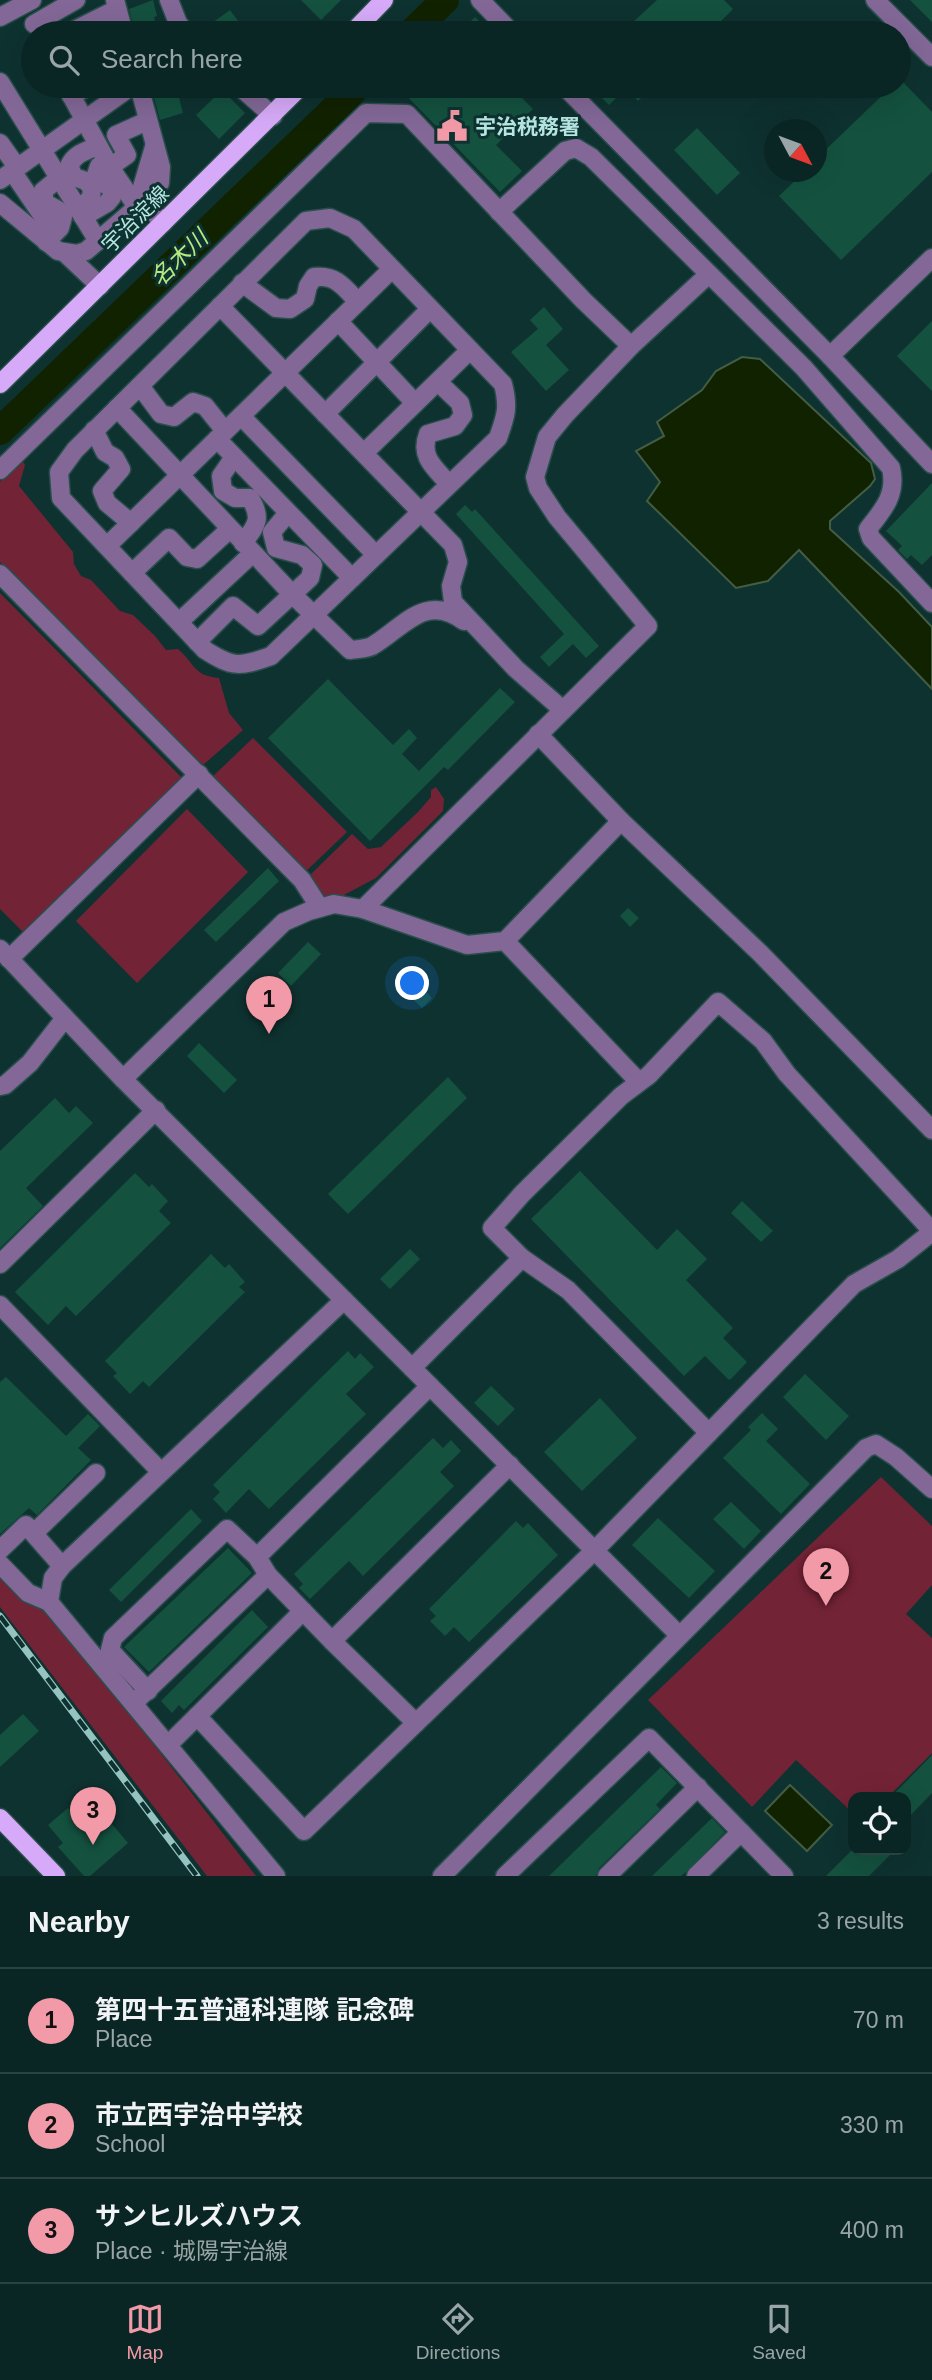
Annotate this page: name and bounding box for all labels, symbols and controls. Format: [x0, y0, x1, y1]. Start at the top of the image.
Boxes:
search box [21, 21, 911, 98]
icon: search [45, 41, 83, 79]
text: Search here [101, 44, 243, 74]
public building icon: 宇治税務署 [435, 109, 469, 143]
place label: 宇治税務署 [475, 115, 580, 138]
north arrow [764, 119, 827, 182]
street label: 宇治淀線 [97, 181, 173, 257]
water label: 名木川 [145, 223, 215, 291]
your location [395, 966, 429, 1000]
pin: 1 [246, 976, 292, 1034]
pin: 2 [803, 1548, 849, 1606]
pin: 3 [70, 1787, 116, 1845]
map controls [848, 1792, 911, 1855]
button: locate [848, 1792, 911, 1855]
text: Nearby [28, 1905, 130, 1938]
text: 3 results [817, 1908, 904, 1934]
text: 第四十五普通科連隊 記念碑 [95, 1995, 414, 2025]
text: 1 [45, 2007, 57, 2033]
text: 70 m [853, 2007, 904, 2033]
text: Place [95, 2026, 153, 2052]
text: 市立西宇治中学校 [95, 2100, 303, 2130]
text: 2 [45, 2112, 57, 2138]
text: 330 m [840, 2112, 904, 2138]
text: School [95, 2131, 165, 2157]
text: サンヒルズハウス [95, 2201, 303, 2231]
text: 3 [45, 2217, 57, 2243]
text: 400 m [840, 2217, 904, 2243]
text: Place · 城陽宇治線 [95, 2238, 288, 2264]
tab: Map [126, 2300, 164, 2364]
tab: Directions [416, 2300, 500, 2364]
tab: Saved [752, 2300, 806, 2364]

